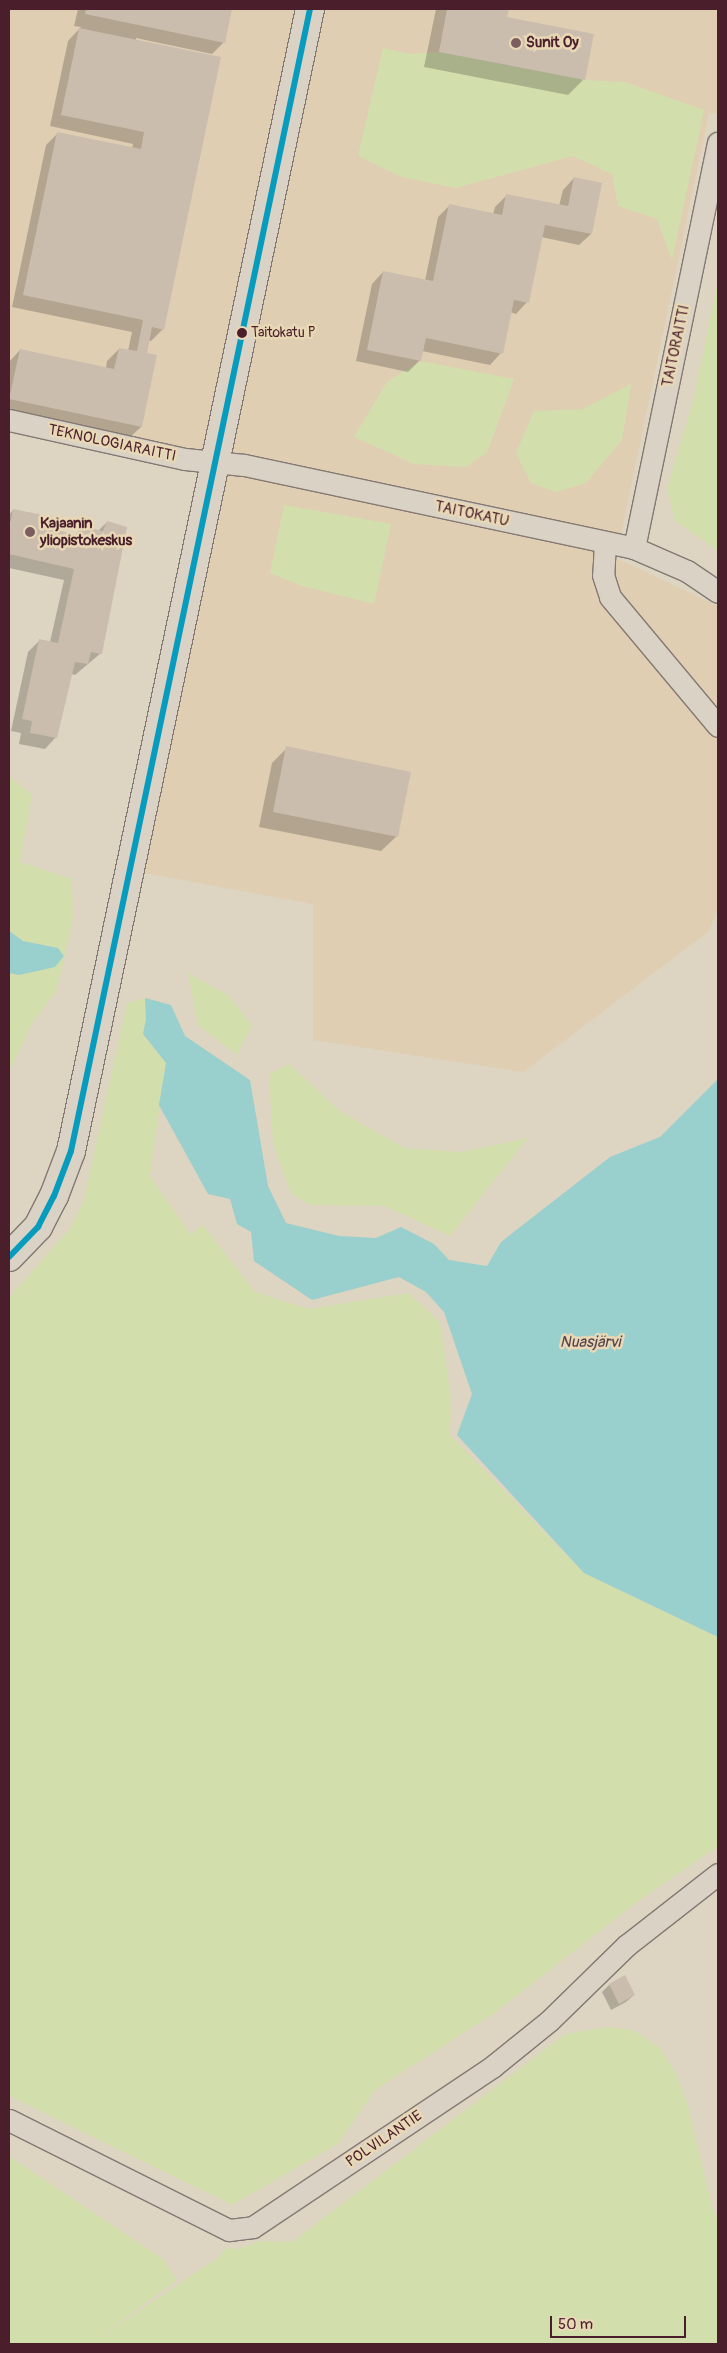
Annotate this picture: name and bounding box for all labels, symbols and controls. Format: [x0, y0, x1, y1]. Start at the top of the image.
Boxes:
place label: Sunit Oy [526, 34, 579, 52]
marker: Sunit Oy [510, 37, 522, 49]
street label: TAITORAITTI [659, 303, 693, 389]
place label: Taitokatu P [251, 325, 315, 341]
marker: Taitokatu P [237, 328, 247, 338]
street label: TEKNOLOGIARAITTI [46, 421, 178, 465]
street label: TAITOKATU [433, 497, 511, 531]
place label: Kajaanin yliopistokeskus [40, 514, 132, 549]
marker: Kajaanin yliopistokeskus [24, 526, 36, 538]
water label: Nuasjärvi [560, 1332, 620, 1352]
street label: POLVILANTIE [342, 2107, 426, 2171]
scale bar [552, 2306, 688, 2338]
text: 50 m [558, 2315, 593, 2334]

